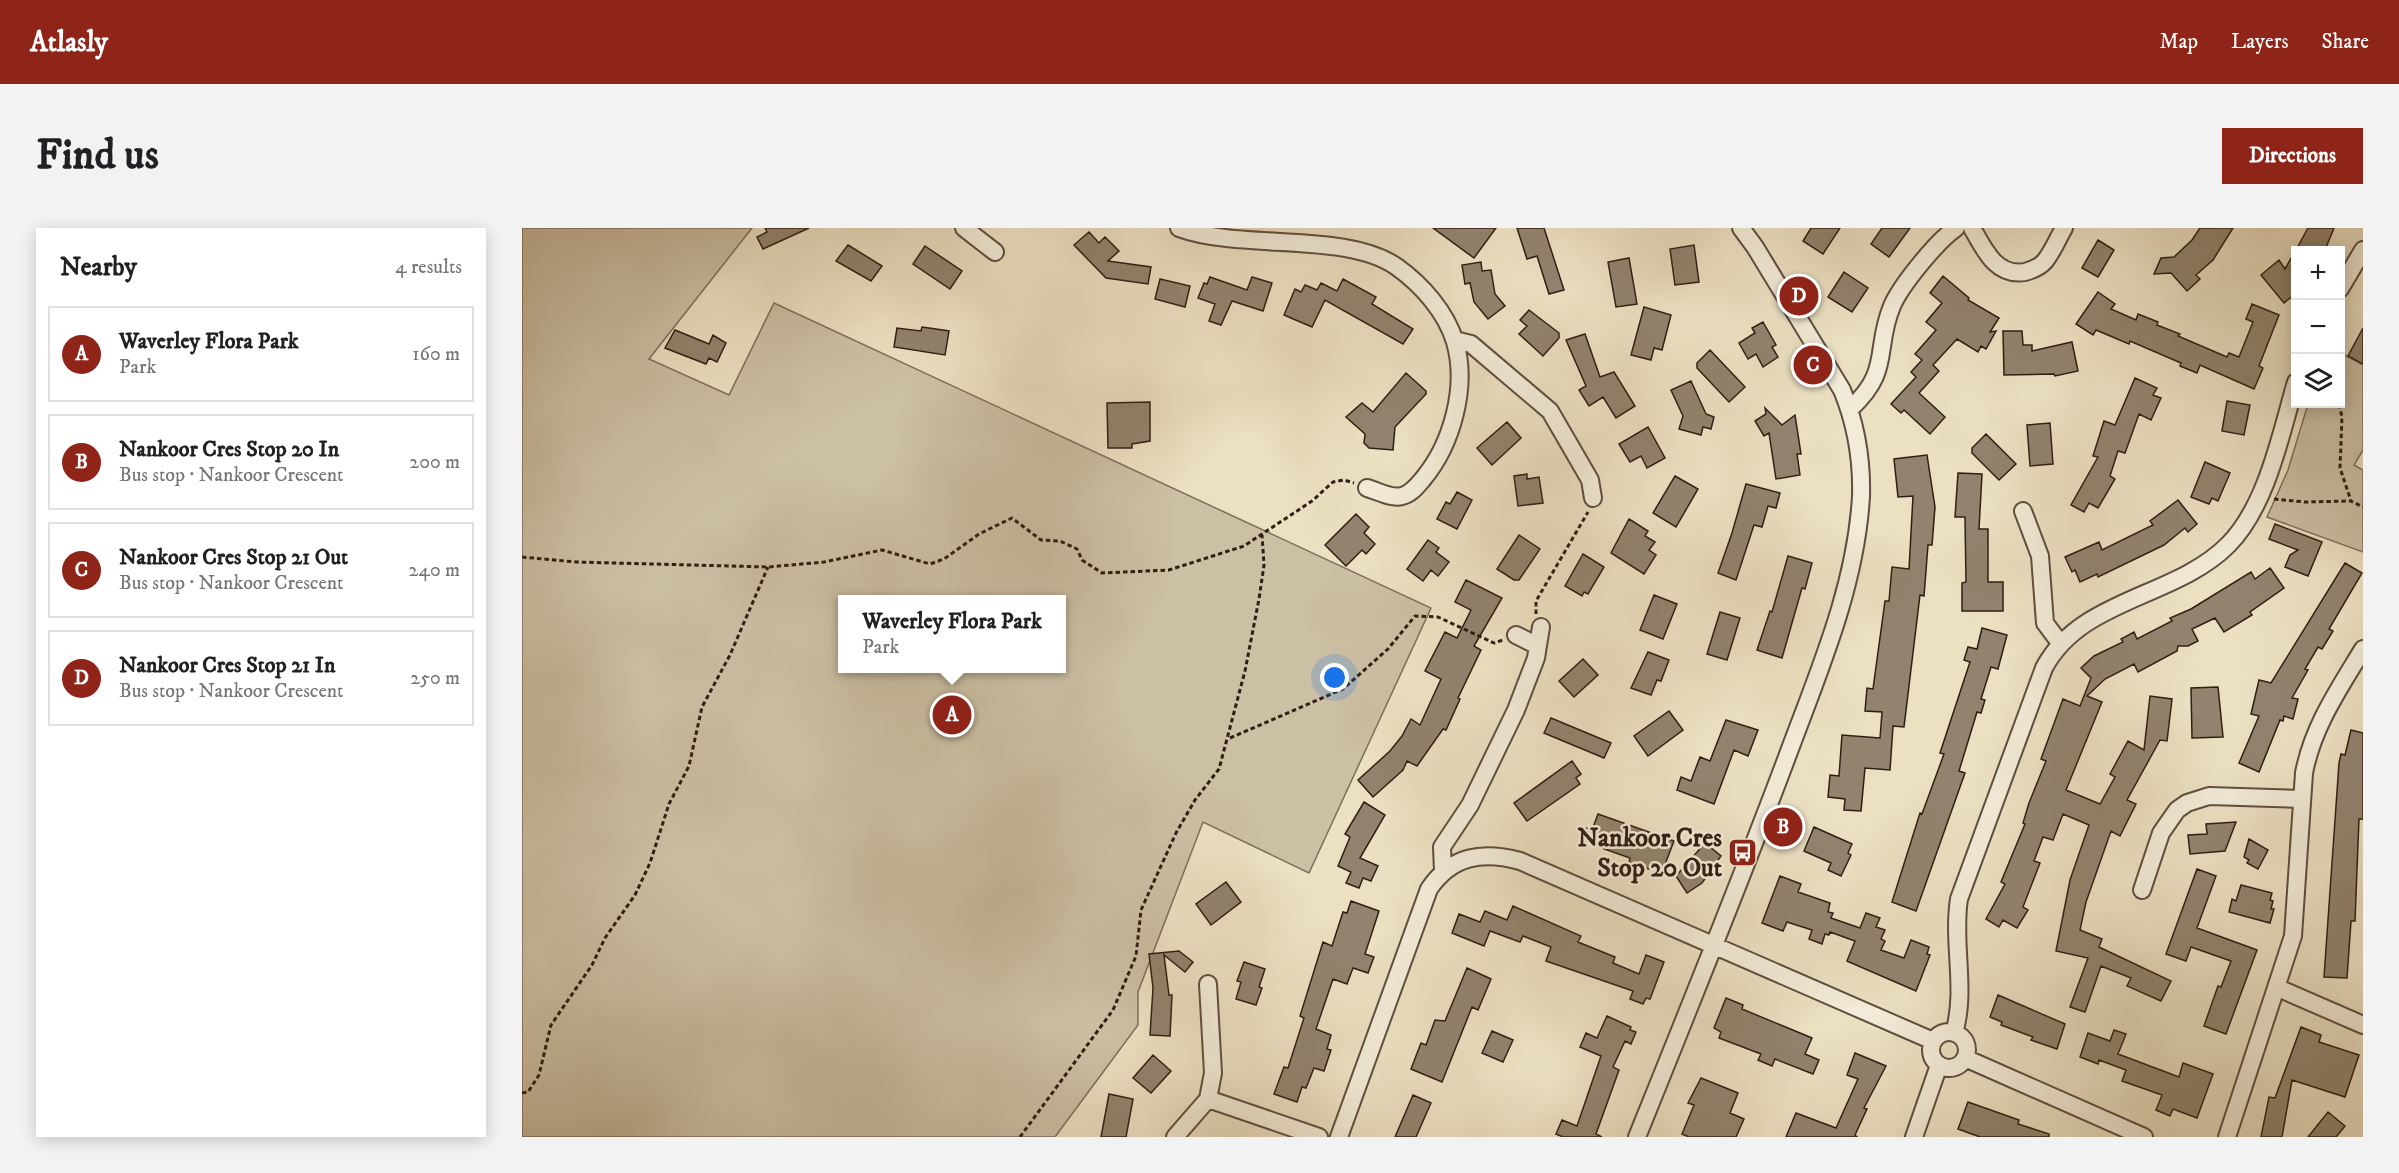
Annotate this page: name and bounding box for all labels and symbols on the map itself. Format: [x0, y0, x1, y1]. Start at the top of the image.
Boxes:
pin: D [1780, 274, 1818, 318]
pin: C [1794, 342, 1832, 388]
your location [1320, 663, 1349, 692]
pin: A [932, 692, 972, 738]
pin: B [1764, 804, 1802, 850]
place label: Nankoor Cres Stop 20 Out [1577, 822, 1723, 885]
bus stop icon: Nankoor Cres Stop 20 Out [1727, 837, 1759, 869]

